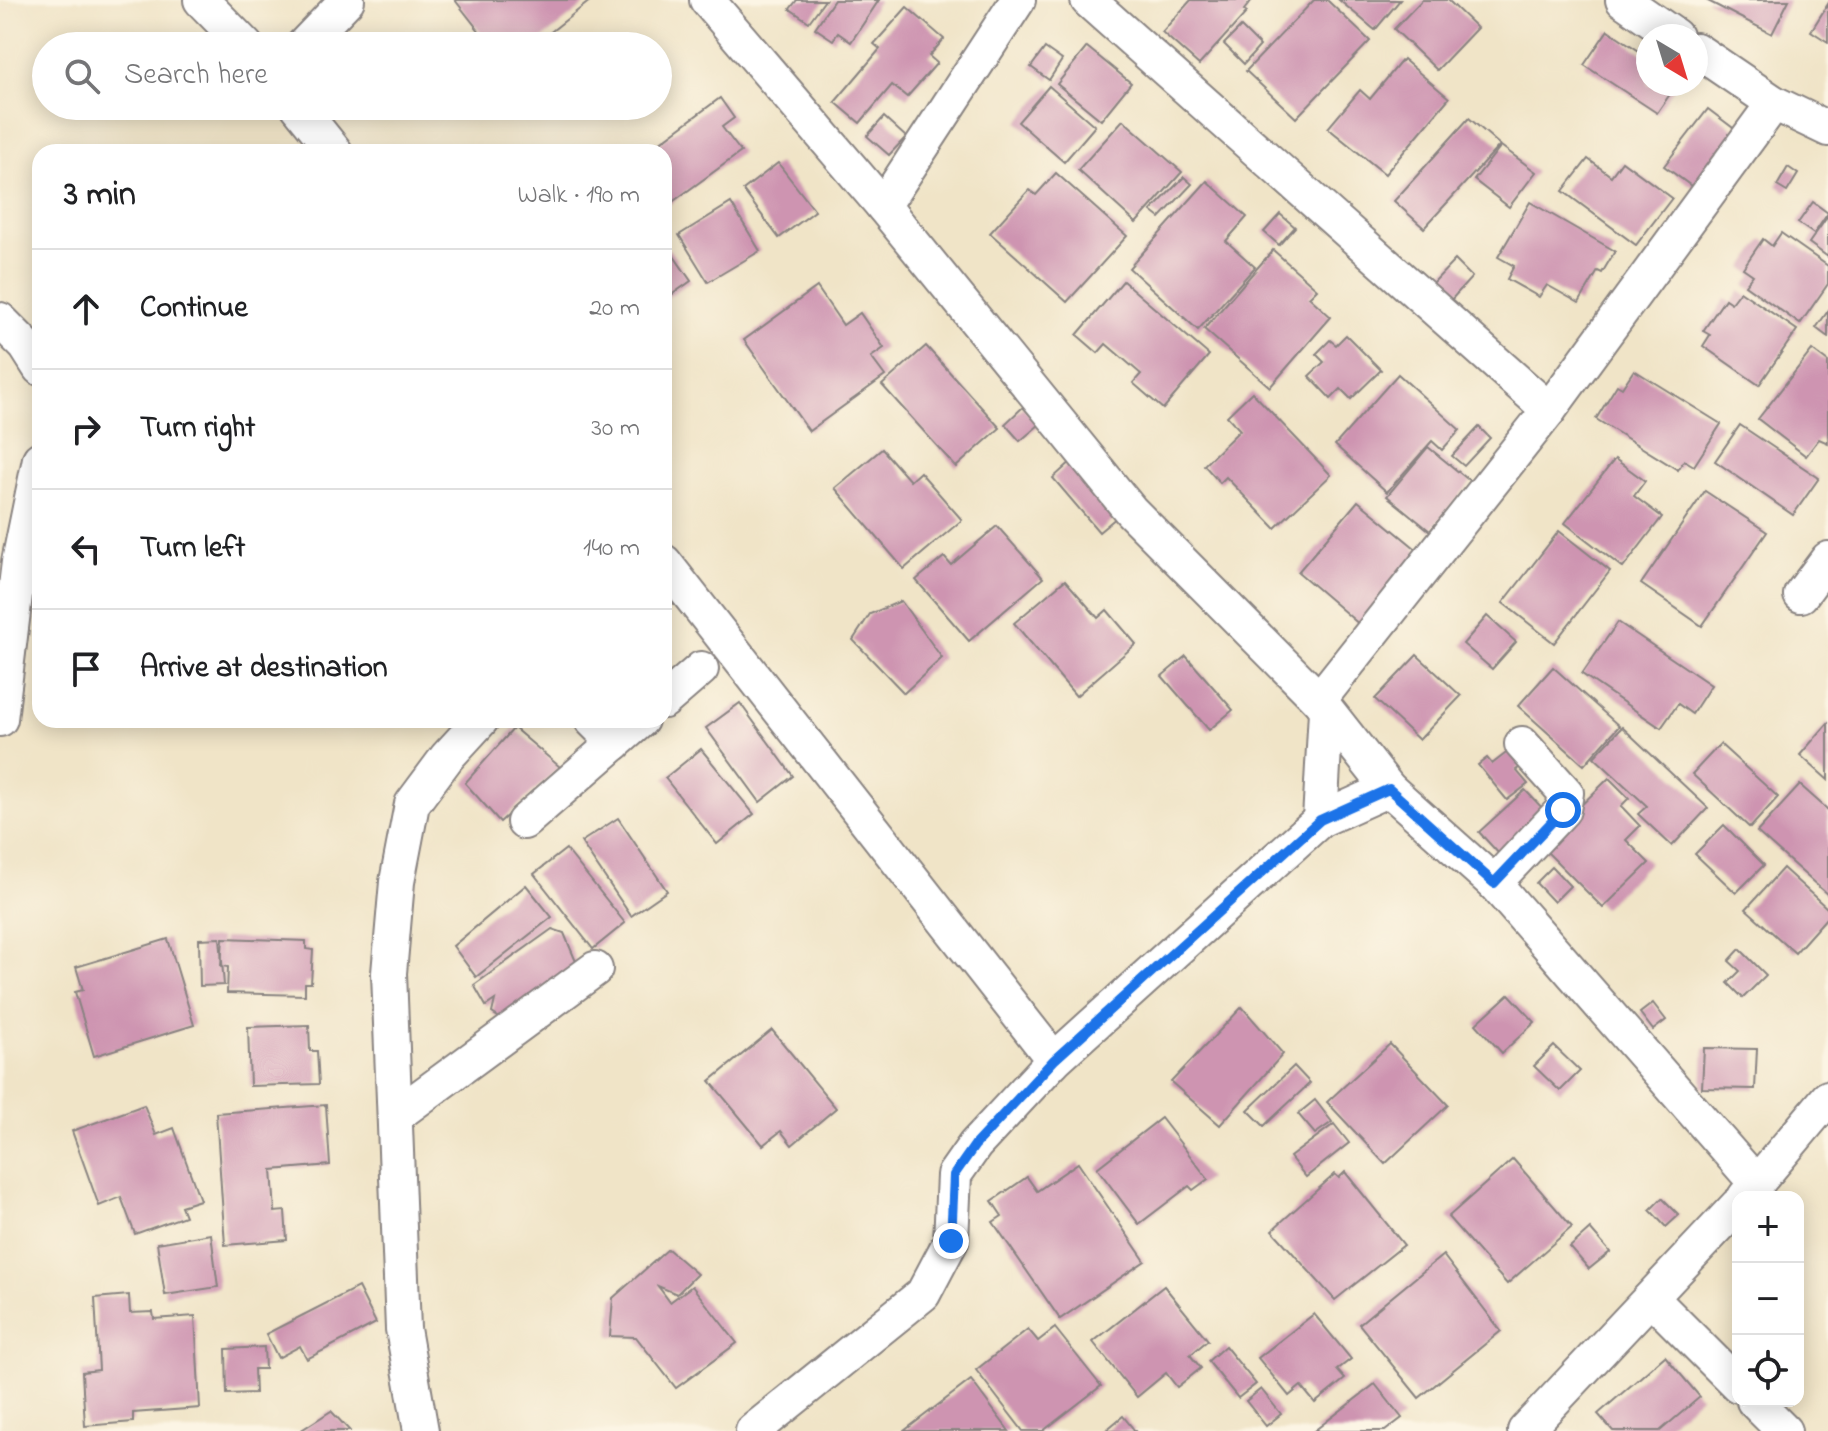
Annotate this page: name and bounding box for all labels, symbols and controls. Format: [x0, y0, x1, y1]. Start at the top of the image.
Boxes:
north arrow [1636, 24, 1708, 96]
search box [32, 32, 672, 120]
icon: search [60, 54, 104, 98]
text: Search here [124, 54, 268, 98]
text: 3 min [64, 171, 136, 221]
text: Walk · 190 m [518, 177, 640, 215]
icon: ahead [64, 287, 108, 331]
text: Continue [140, 287, 248, 331]
text: 20 m [589, 290, 640, 328]
icon: right [64, 407, 108, 451]
text: Turn right [140, 407, 255, 451]
text: 30 m [591, 410, 640, 448]
icon: left [64, 527, 108, 571]
text: Turn left [140, 527, 245, 571]
text: 140 m [583, 530, 640, 568]
icon: arrive [64, 647, 108, 691]
text: Arrive at destination [140, 647, 388, 691]
route start [1545, 792, 1581, 828]
map controls [1732, 1191, 1804, 1407]
button: + [1732, 1191, 1804, 1263]
route end [933, 1223, 969, 1259]
button: − [1732, 1263, 1804, 1335]
button: locate [1732, 1335, 1804, 1407]

